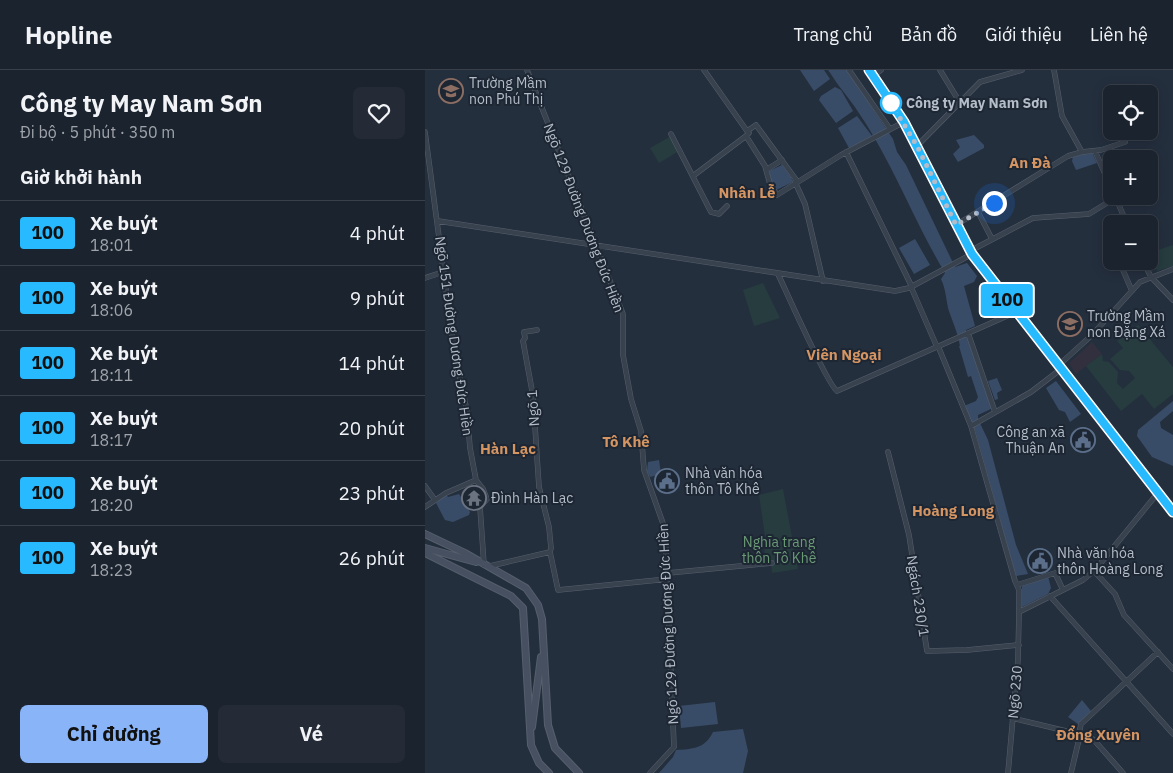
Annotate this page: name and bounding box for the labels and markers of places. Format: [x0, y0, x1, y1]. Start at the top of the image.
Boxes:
place label: Trường Mầm non Phú Thị [469, 74, 547, 108]
school or university icon: Trường Mầm non Phú Thị [438, 78, 464, 104]
marker: Công ty May Nam Sơn [880, 92, 902, 114]
place label: Công ty May Nam Sơn [906, 94, 1048, 112]
place label: Trường Mầm non Đặng Xá [1087, 307, 1166, 341]
school or university icon: Trường Mầm non Đặng Xá [1057, 311, 1083, 337]
place label: Công an xã Thuận An [997, 423, 1066, 457]
public building icon: Công an xã Thuận An [1070, 427, 1096, 453]
place label: Nhà văn hóa thôn Tô Khê [685, 464, 763, 498]
public building icon: Nhà văn hóa thôn Tô Khê [654, 468, 680, 494]
temple icon: Đình Hàn Lạc [461, 485, 487, 511]
place label: Đình Hàn Lạc [491, 489, 573, 507]
place label: Nhà văn hóa thôn Hoàng Long [1057, 544, 1163, 578]
public building icon: Nhà văn hóa thôn Hoàng Long [1027, 548, 1053, 574]

